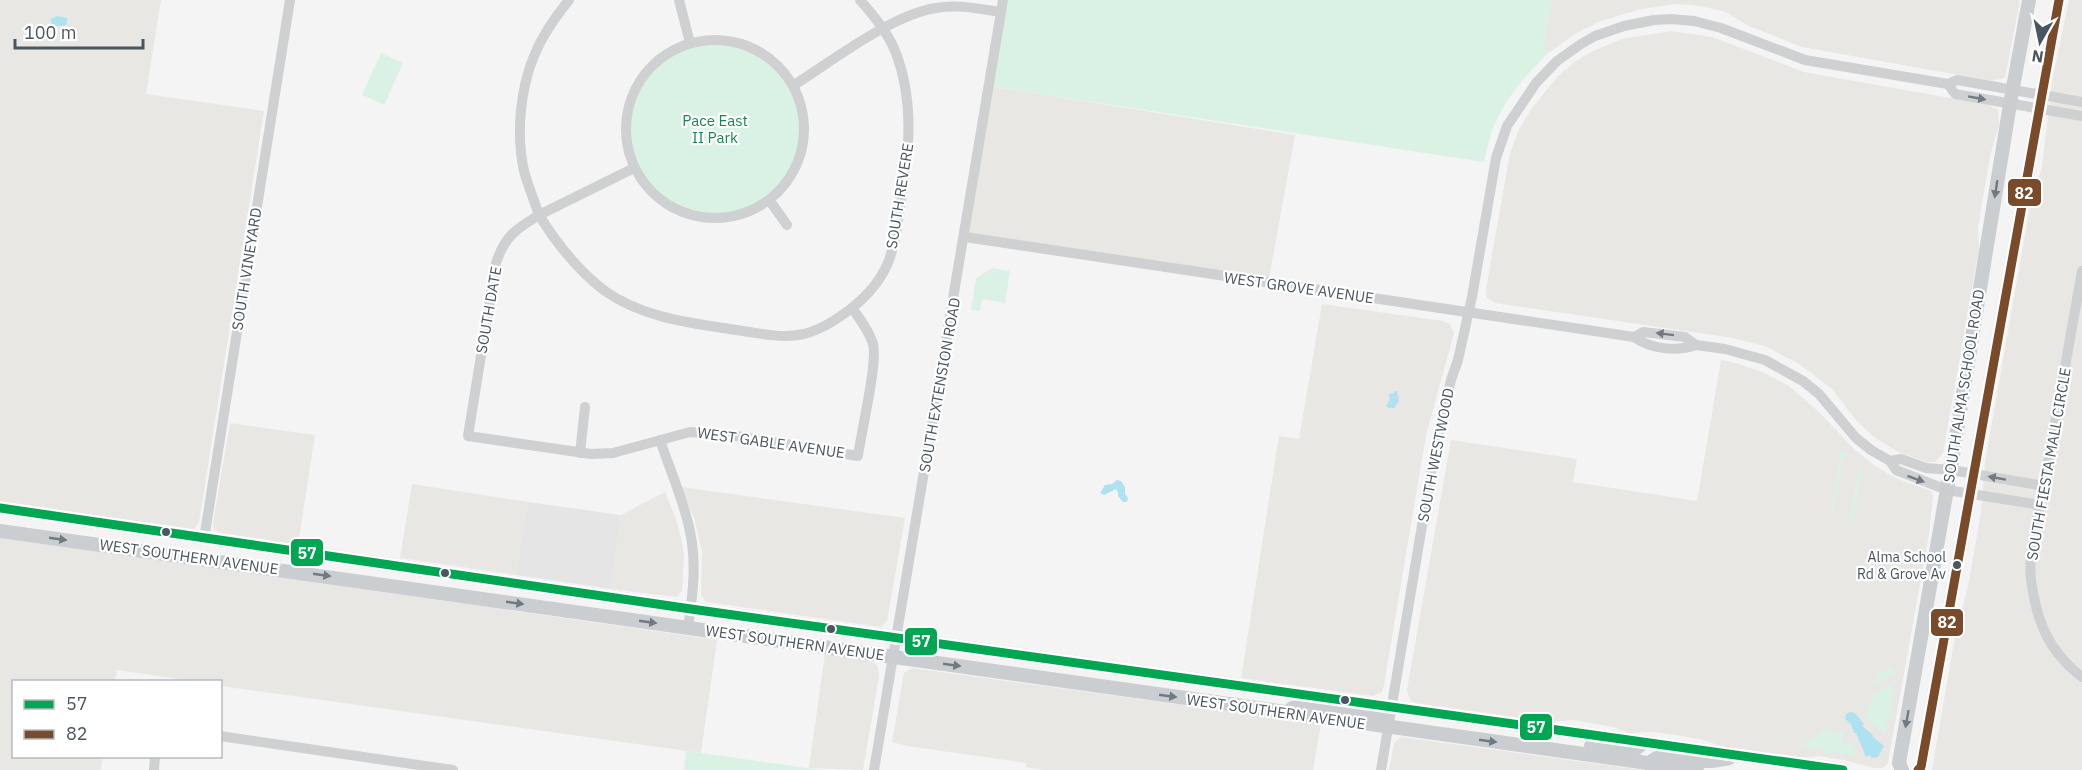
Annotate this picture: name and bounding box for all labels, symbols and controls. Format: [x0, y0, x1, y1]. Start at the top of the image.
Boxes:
scale bar [15, 12, 142, 50]
north arrow [2010, 12, 2070, 72]
text: 100 m [24, 21, 76, 44]
text: N [2030, 46, 2045, 68]
one-way arrow [1967, 94, 1986, 103]
park label: Pace East II Park [682, 111, 748, 147]
street label: SOUTH REVERE [882, 142, 917, 250]
line badge: 82 [2007, 178, 2042, 207]
one-way arrow [1992, 180, 2001, 199]
text: 82 [2014, 183, 2034, 203]
street label: SOUTH VINEYARD [227, 206, 266, 332]
street label: SOUTH DATE [472, 265, 506, 355]
street label: WEST GROVE AVENUE [1223, 268, 1375, 307]
street label: SOUTH ALMA SCHOOL ROAD [1939, 288, 1988, 484]
street label: SOUTH EXTENSION ROAD [915, 296, 964, 474]
one-way arrow [1656, 330, 1675, 339]
street label: SOUTH FIESTA MALL CIRCLE [2022, 366, 2075, 562]
street label: SOUTH WESTWOOD [1413, 386, 1458, 524]
street label: WEST GABLE AVENUE [696, 423, 846, 462]
one-way arrow [1988, 473, 2007, 482]
one-way arrow [1907, 474, 1925, 484]
unlabelled marker [160, 526, 172, 538]
one-way arrow [49, 534, 68, 543]
street label: WEST SOUTHERN AVENUE [98, 535, 280, 578]
line badge: 57 [290, 538, 324, 567]
text: 57 [297, 543, 317, 563]
place label: Alma School Rd & Grove Av [1857, 548, 1946, 583]
marker: Alma School Rd & Grove Av [1951, 559, 1963, 571]
unlabelled marker [439, 567, 451, 579]
one-way arrow [313, 571, 332, 580]
one-way arrow [506, 598, 525, 607]
line badge: 82 [1930, 608, 1964, 637]
text: 82 [1937, 612, 1957, 632]
one-way arrow [638, 617, 657, 626]
street label: WEST SOUTHERN AVENUE [704, 621, 886, 664]
unlabelled marker [825, 623, 837, 635]
line badge: 57 [904, 627, 938, 656]
text: 57 [911, 631, 931, 651]
one-way arrow [942, 661, 961, 670]
legend [12, 680, 222, 758]
street label: WEST SOUTHERN AVENUE [1185, 690, 1367, 733]
text: 57 [66, 692, 88, 715]
one-way arrow [1159, 692, 1178, 701]
unlabelled marker [1339, 694, 1351, 706]
one-way arrow [1902, 710, 1911, 729]
line badge: 57 [1519, 713, 1553, 741]
text: 57 [1526, 717, 1546, 737]
text: 82 [66, 722, 88, 745]
one-way arrow [1479, 737, 1498, 746]

